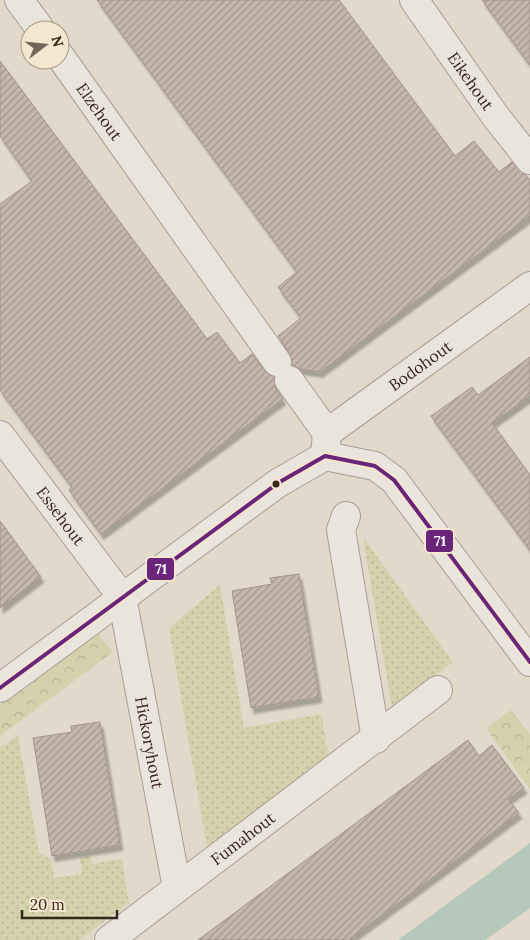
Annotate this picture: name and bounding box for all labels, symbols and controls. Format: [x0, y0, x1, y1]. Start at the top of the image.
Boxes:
north arrow [20, 20, 70, 70]
text: N [47, 34, 68, 49]
street label: Eikehout [444, 48, 499, 115]
street label: Elzehout [72, 79, 127, 145]
street label: Bodohout [385, 336, 456, 395]
unlabelled marker [271, 479, 281, 489]
street label: Essehout [32, 482, 90, 550]
line badge: 71 [425, 529, 454, 553]
text: 71 [434, 532, 446, 550]
line badge: 71 [146, 557, 175, 581]
text: 71 [155, 560, 167, 578]
street label: Hickoryhout [131, 695, 168, 791]
street label: Fumahout [207, 807, 279, 869]
scale bar [22, 888, 118, 920]
text: 20 m [30, 895, 65, 914]

